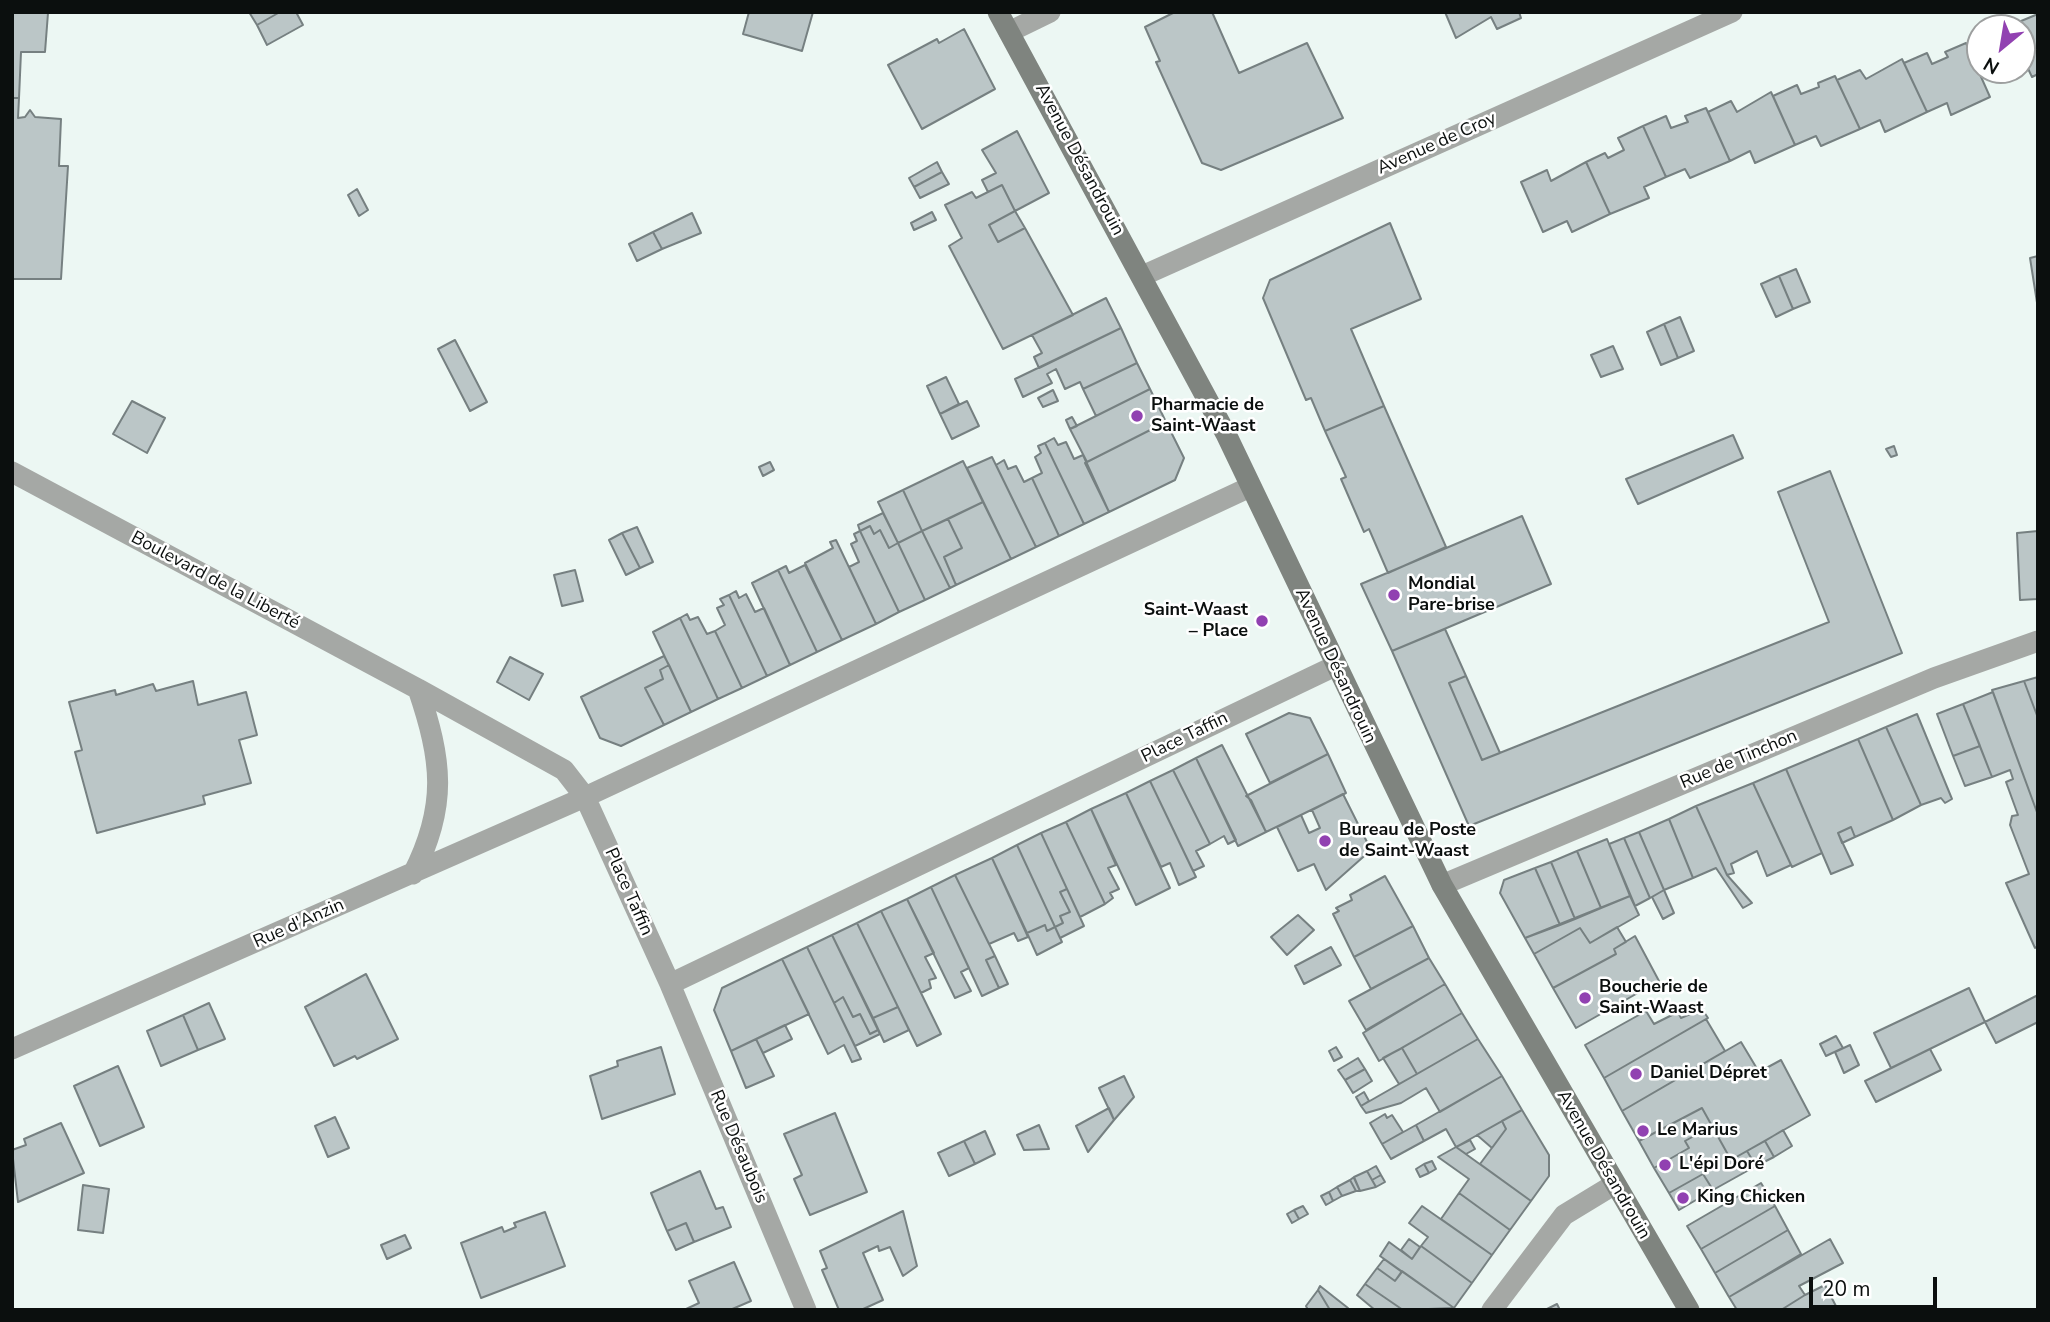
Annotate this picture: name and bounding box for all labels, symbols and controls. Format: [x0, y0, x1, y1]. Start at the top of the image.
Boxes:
north arrow [1966, 14, 2036, 84]
text: N [1979, 51, 2004, 80]
street label: Avenue Désandrouin [1030, 81, 1128, 239]
street label: Avenue de Croy [1374, 108, 1500, 180]
place label: Pharmacie de Saint-Waast [1151, 395, 1264, 438]
marker: Pharmacie de Saint-Waast [1129, 408, 1145, 424]
street label: Boulevard de la Liberté [127, 527, 303, 635]
place label: Mondial Pare-brise [1408, 574, 1495, 616]
street label: Avenue Désandrouin [1290, 585, 1380, 747]
marker: Mondial Pare-brise [1386, 587, 1402, 603]
place label: Saint-Waast – Place [1144, 600, 1248, 642]
marker: Saint-Waast – Place [1254, 613, 1270, 629]
street label: Place Taffin [1138, 708, 1232, 768]
street label: Rue de Tinchon [1677, 726, 1801, 794]
place label: Bureau de Poste de Saint-Waast [1339, 820, 1476, 862]
marker: Bureau de Poste de Saint-Waast [1317, 833, 1333, 849]
street label: Place Taffin [599, 845, 657, 939]
street label: Rue d'Anzin [250, 894, 348, 954]
place label: Boucherie de Saint-Waast [1599, 977, 1708, 1020]
marker: Boucherie de Saint-Waast [1577, 990, 1593, 1006]
place label: Daniel Dépret [1650, 1063, 1767, 1085]
marker: Daniel Dépret [1628, 1066, 1644, 1082]
street label: Rue Désaubois [704, 1087, 772, 1207]
street label: Avenue Désandrouin [1552, 1087, 1654, 1243]
place label: Le Marius [1657, 1120, 1738, 1142]
marker: Le Marius [1635, 1123, 1651, 1139]
place label: L'épi Doré [1679, 1154, 1764, 1176]
marker: L'épi Doré [1657, 1157, 1673, 1173]
place label: King Chicken [1697, 1187, 1805, 1209]
marker: King Chicken [1675, 1190, 1691, 1206]
scale bar [1812, 1262, 1940, 1306]
text: 20 m [1822, 1275, 1871, 1303]

